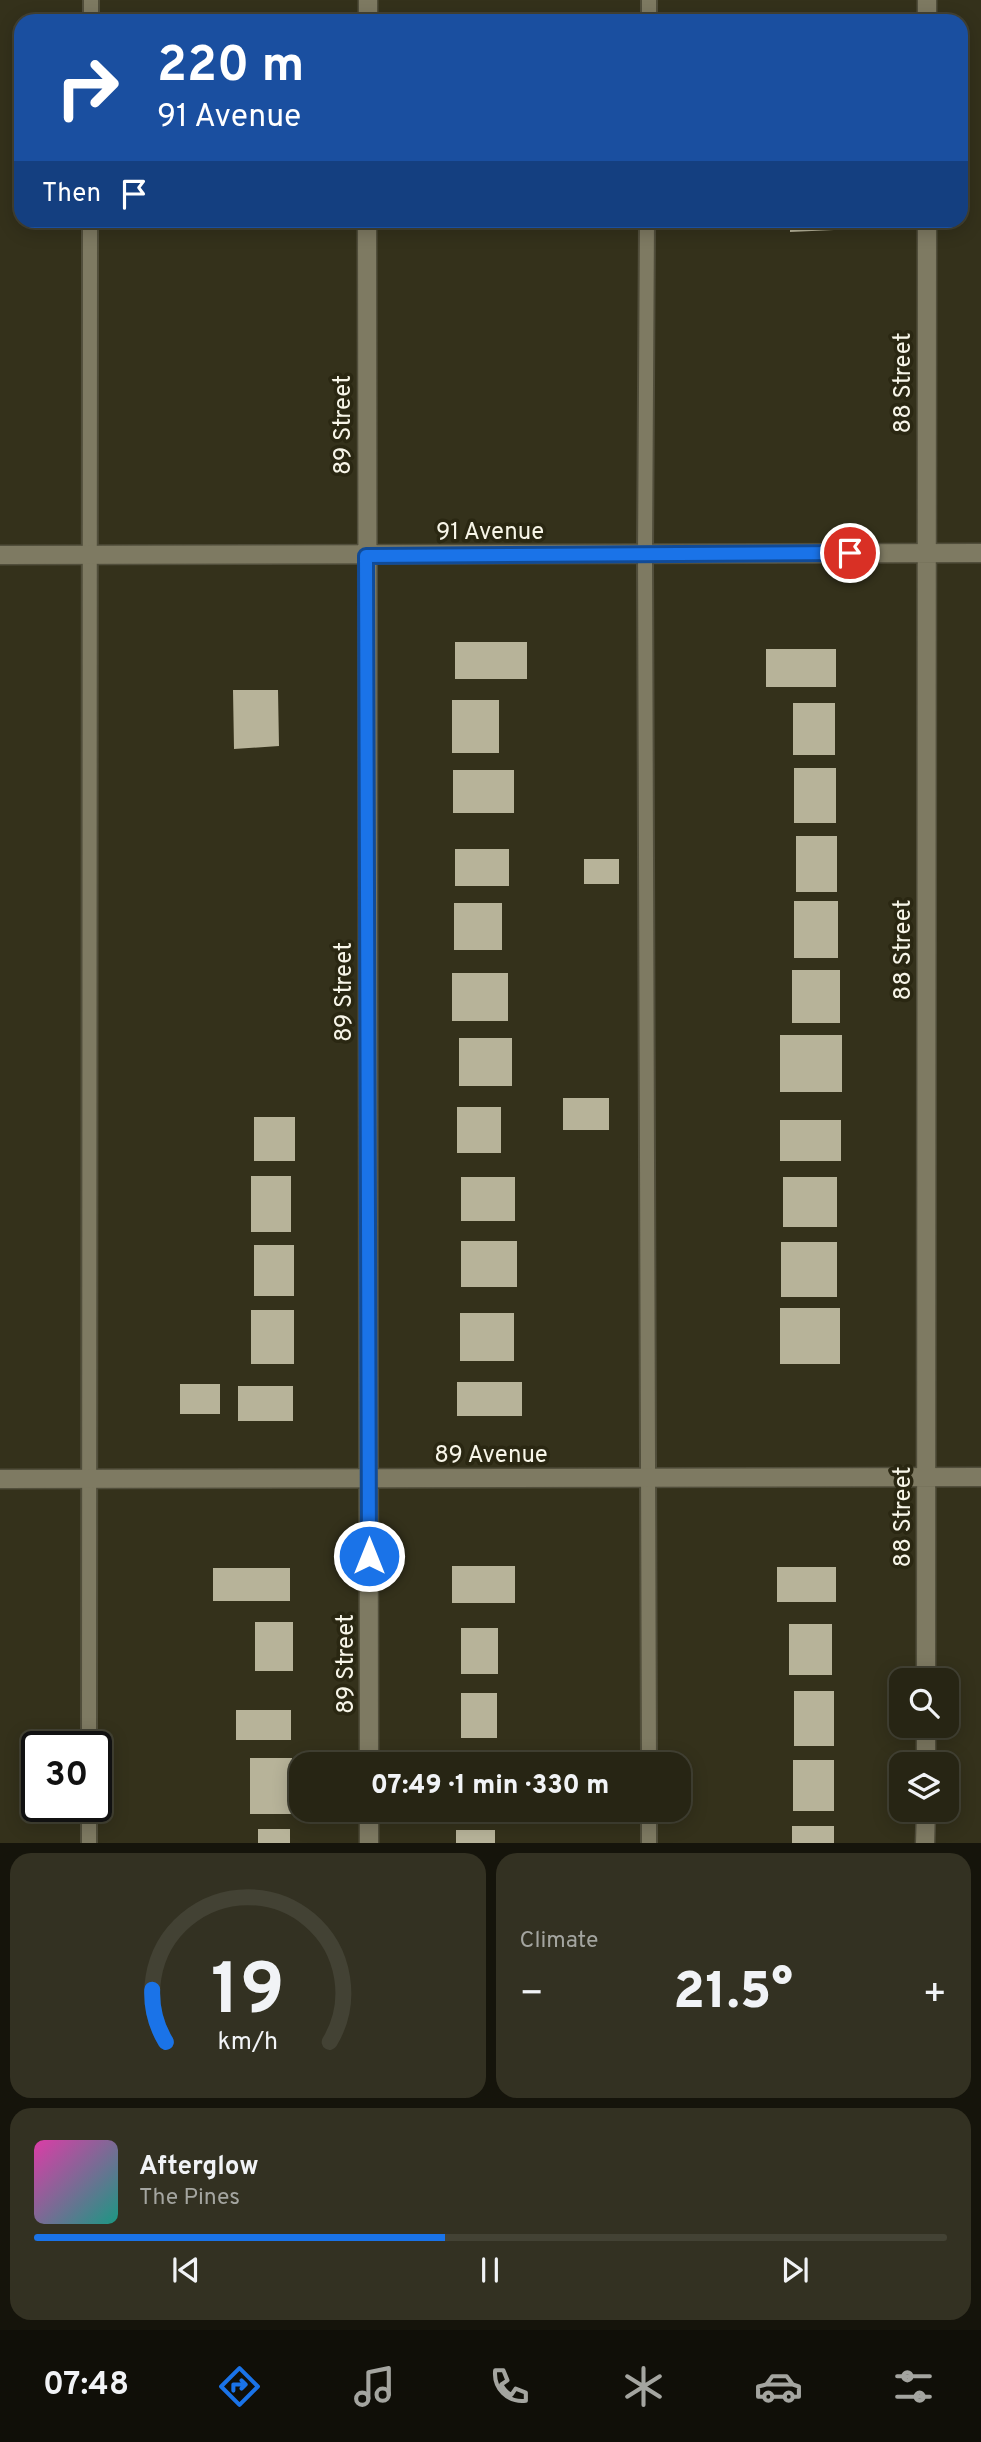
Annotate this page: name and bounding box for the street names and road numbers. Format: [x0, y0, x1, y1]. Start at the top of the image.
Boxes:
street label: 88 Street [889, 332, 919, 434]
street label: 89 Street [329, 375, 359, 475]
street label: 91 Avenue [436, 518, 544, 548]
street label: 88 Street [889, 899, 919, 1001]
street label: 89 Street [330, 942, 360, 1042]
street label: 89 Avenue [434, 1441, 548, 1471]
street label: 88 Street [889, 1466, 919, 1568]
street label: 89 Street [332, 1614, 362, 1714]

